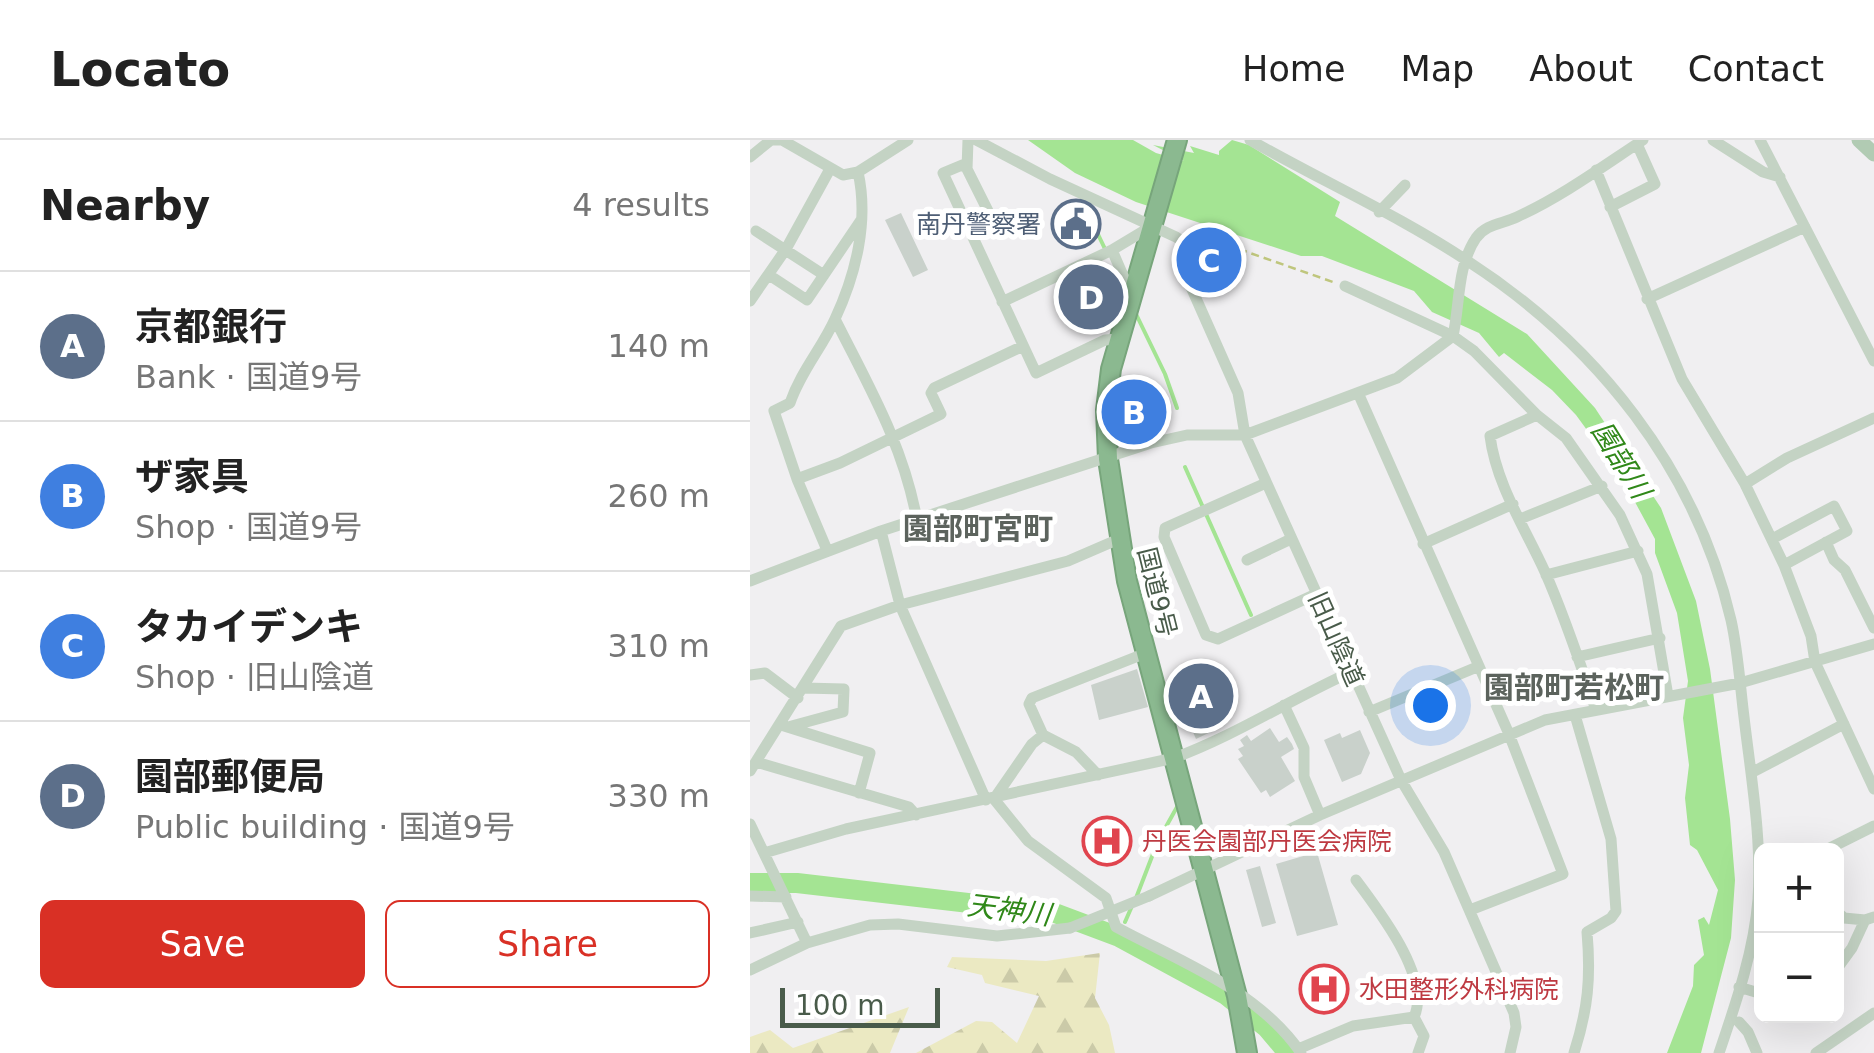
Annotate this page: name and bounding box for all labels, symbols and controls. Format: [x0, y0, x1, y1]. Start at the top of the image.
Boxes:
text: Locato [50, 41, 230, 97]
text: Home [1242, 49, 1345, 89]
text: Map [1400, 49, 1474, 89]
text: About [1529, 49, 1633, 89]
text: Contact [1688, 49, 1824, 89]
text: Nearby [40, 181, 210, 230]
text: 4 results [572, 186, 710, 224]
public building icon: 南丹警察署 [1050, 198, 1102, 250]
place label: 南丹警察署 [916, 210, 1041, 239]
pin: C [1176, 222, 1242, 298]
pin: D [1058, 260, 1124, 334]
text: 京都銀行 [135, 305, 287, 349]
text: A [60, 327, 85, 365]
text: 140 m [608, 327, 710, 365]
text: Bank · 国道9号 [135, 358, 362, 396]
pin: B [1102, 374, 1166, 450]
water label: 園部川 [1585, 416, 1659, 507]
text: ザ家具 [135, 455, 249, 499]
text: B [60, 477, 85, 515]
text: 260 m [608, 477, 710, 515]
text: Shop · 国道9号 [135, 508, 362, 546]
district label: 園部町宮町 [903, 511, 1053, 546]
street label: 国道9号 [1132, 544, 1182, 640]
street label: 旧山陰道 [1302, 587, 1370, 691]
text: タカイデンキ [135, 605, 363, 649]
text: C [61, 627, 84, 665]
text: 310 m [608, 627, 710, 665]
text: Shop · 旧山陰道 [135, 658, 374, 696]
pin: A [1168, 658, 1234, 734]
district label: 園部町若松町 [1484, 670, 1664, 705]
your location [1405, 680, 1456, 731]
text: 園部郵便局 [135, 755, 325, 799]
text: D [59, 777, 86, 815]
text: 330 m [608, 777, 710, 815]
text: Public building · 国道9号 [135, 808, 515, 846]
hospital icon: 丹医会園部丹医会病院 [1081, 815, 1133, 867]
place label: 丹医会園部丹医会病院 [1142, 827, 1392, 856]
map controls [1754, 843, 1844, 1023]
button: + [1754, 843, 1844, 933]
water label: 天神川 [965, 889, 1056, 932]
button: Save [40, 900, 365, 988]
button: Share [385, 900, 710, 988]
button: − [1754, 933, 1844, 1023]
hospital icon: 水田整形外科病院 [1298, 963, 1350, 1015]
place label: 水田整形外科病院 [1359, 975, 1559, 1004]
scale bar [780, 983, 940, 1028]
text: 100 m [795, 989, 885, 1022]

